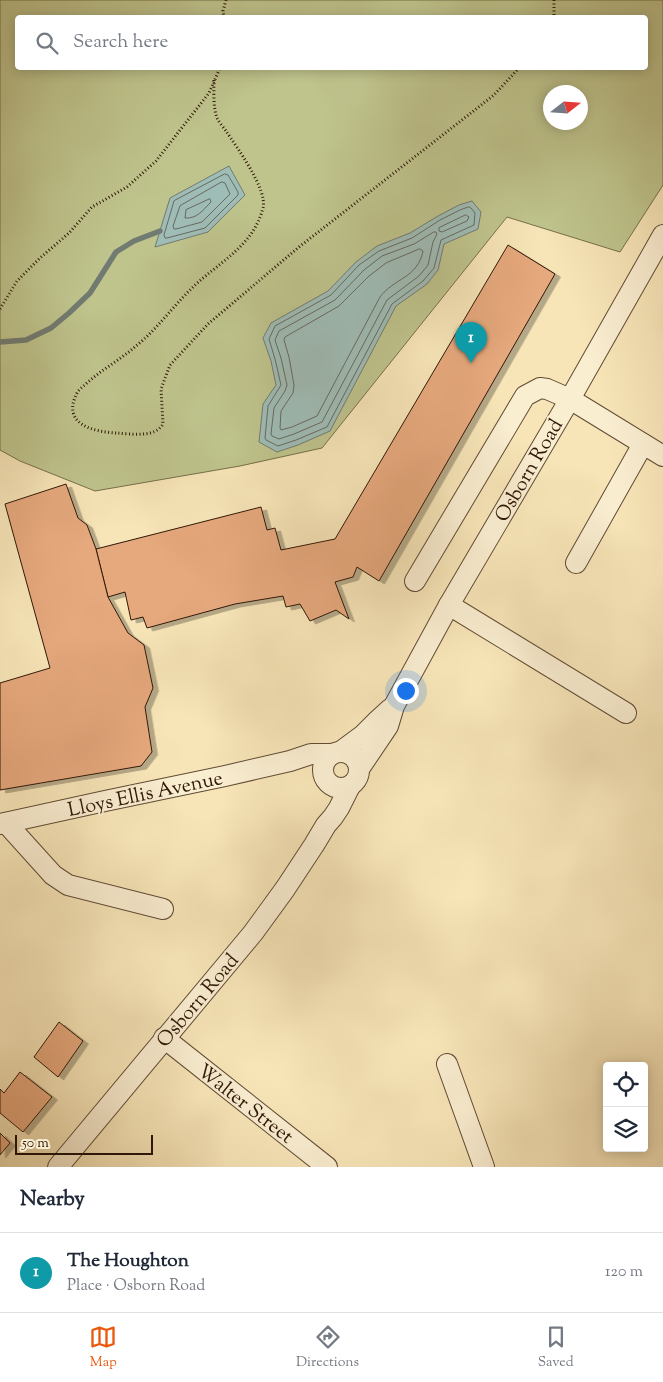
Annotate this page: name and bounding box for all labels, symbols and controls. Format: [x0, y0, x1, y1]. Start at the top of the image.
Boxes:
search box [15, 15, 648, 70]
icon: search [33, 29, 61, 57]
text: Search here [73, 29, 168, 56]
north arrow [543, 85, 588, 130]
pin: 1 [455, 322, 487, 363]
street label: Osborn Road [489, 414, 572, 528]
your location [393, 678, 419, 704]
street label: Lloys Ellis Avenue [65, 765, 226, 826]
street label: Osborn Road [151, 948, 247, 1055]
street label: Walter Street [190, 1058, 299, 1152]
map controls [603, 1062, 648, 1152]
button: locate [603, 1062, 648, 1107]
button: layers [603, 1107, 648, 1152]
scale bar [15, 1132, 152, 1155]
text: 50 m [22, 1134, 49, 1154]
text: Nearby [20, 1185, 85, 1215]
text: The Houghton [67, 1248, 189, 1275]
text: 1 [33, 1261, 39, 1284]
text: 120 m [605, 1261, 643, 1284]
text: Place · Osborn Road [67, 1275, 205, 1298]
tab: Map [89, 1323, 117, 1373]
tab: Directions [296, 1323, 359, 1373]
tab: Saved [538, 1323, 574, 1373]

